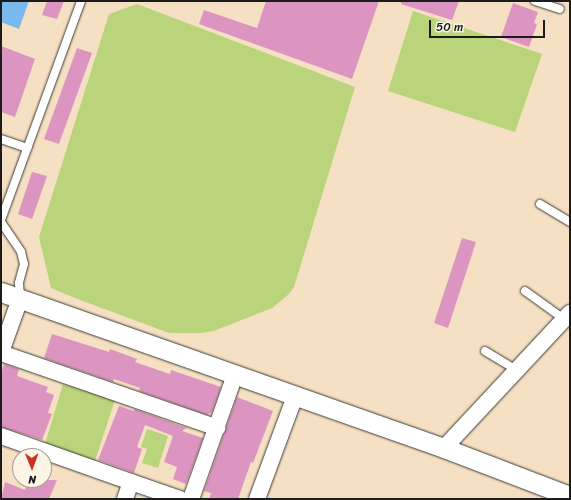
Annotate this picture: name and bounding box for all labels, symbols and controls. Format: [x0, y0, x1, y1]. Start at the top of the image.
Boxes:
scale bar [431, 12, 547, 38]
text: 50 m [436, 16, 463, 38]
north arrow [12, 448, 52, 488]
text: N [28, 470, 36, 489]

